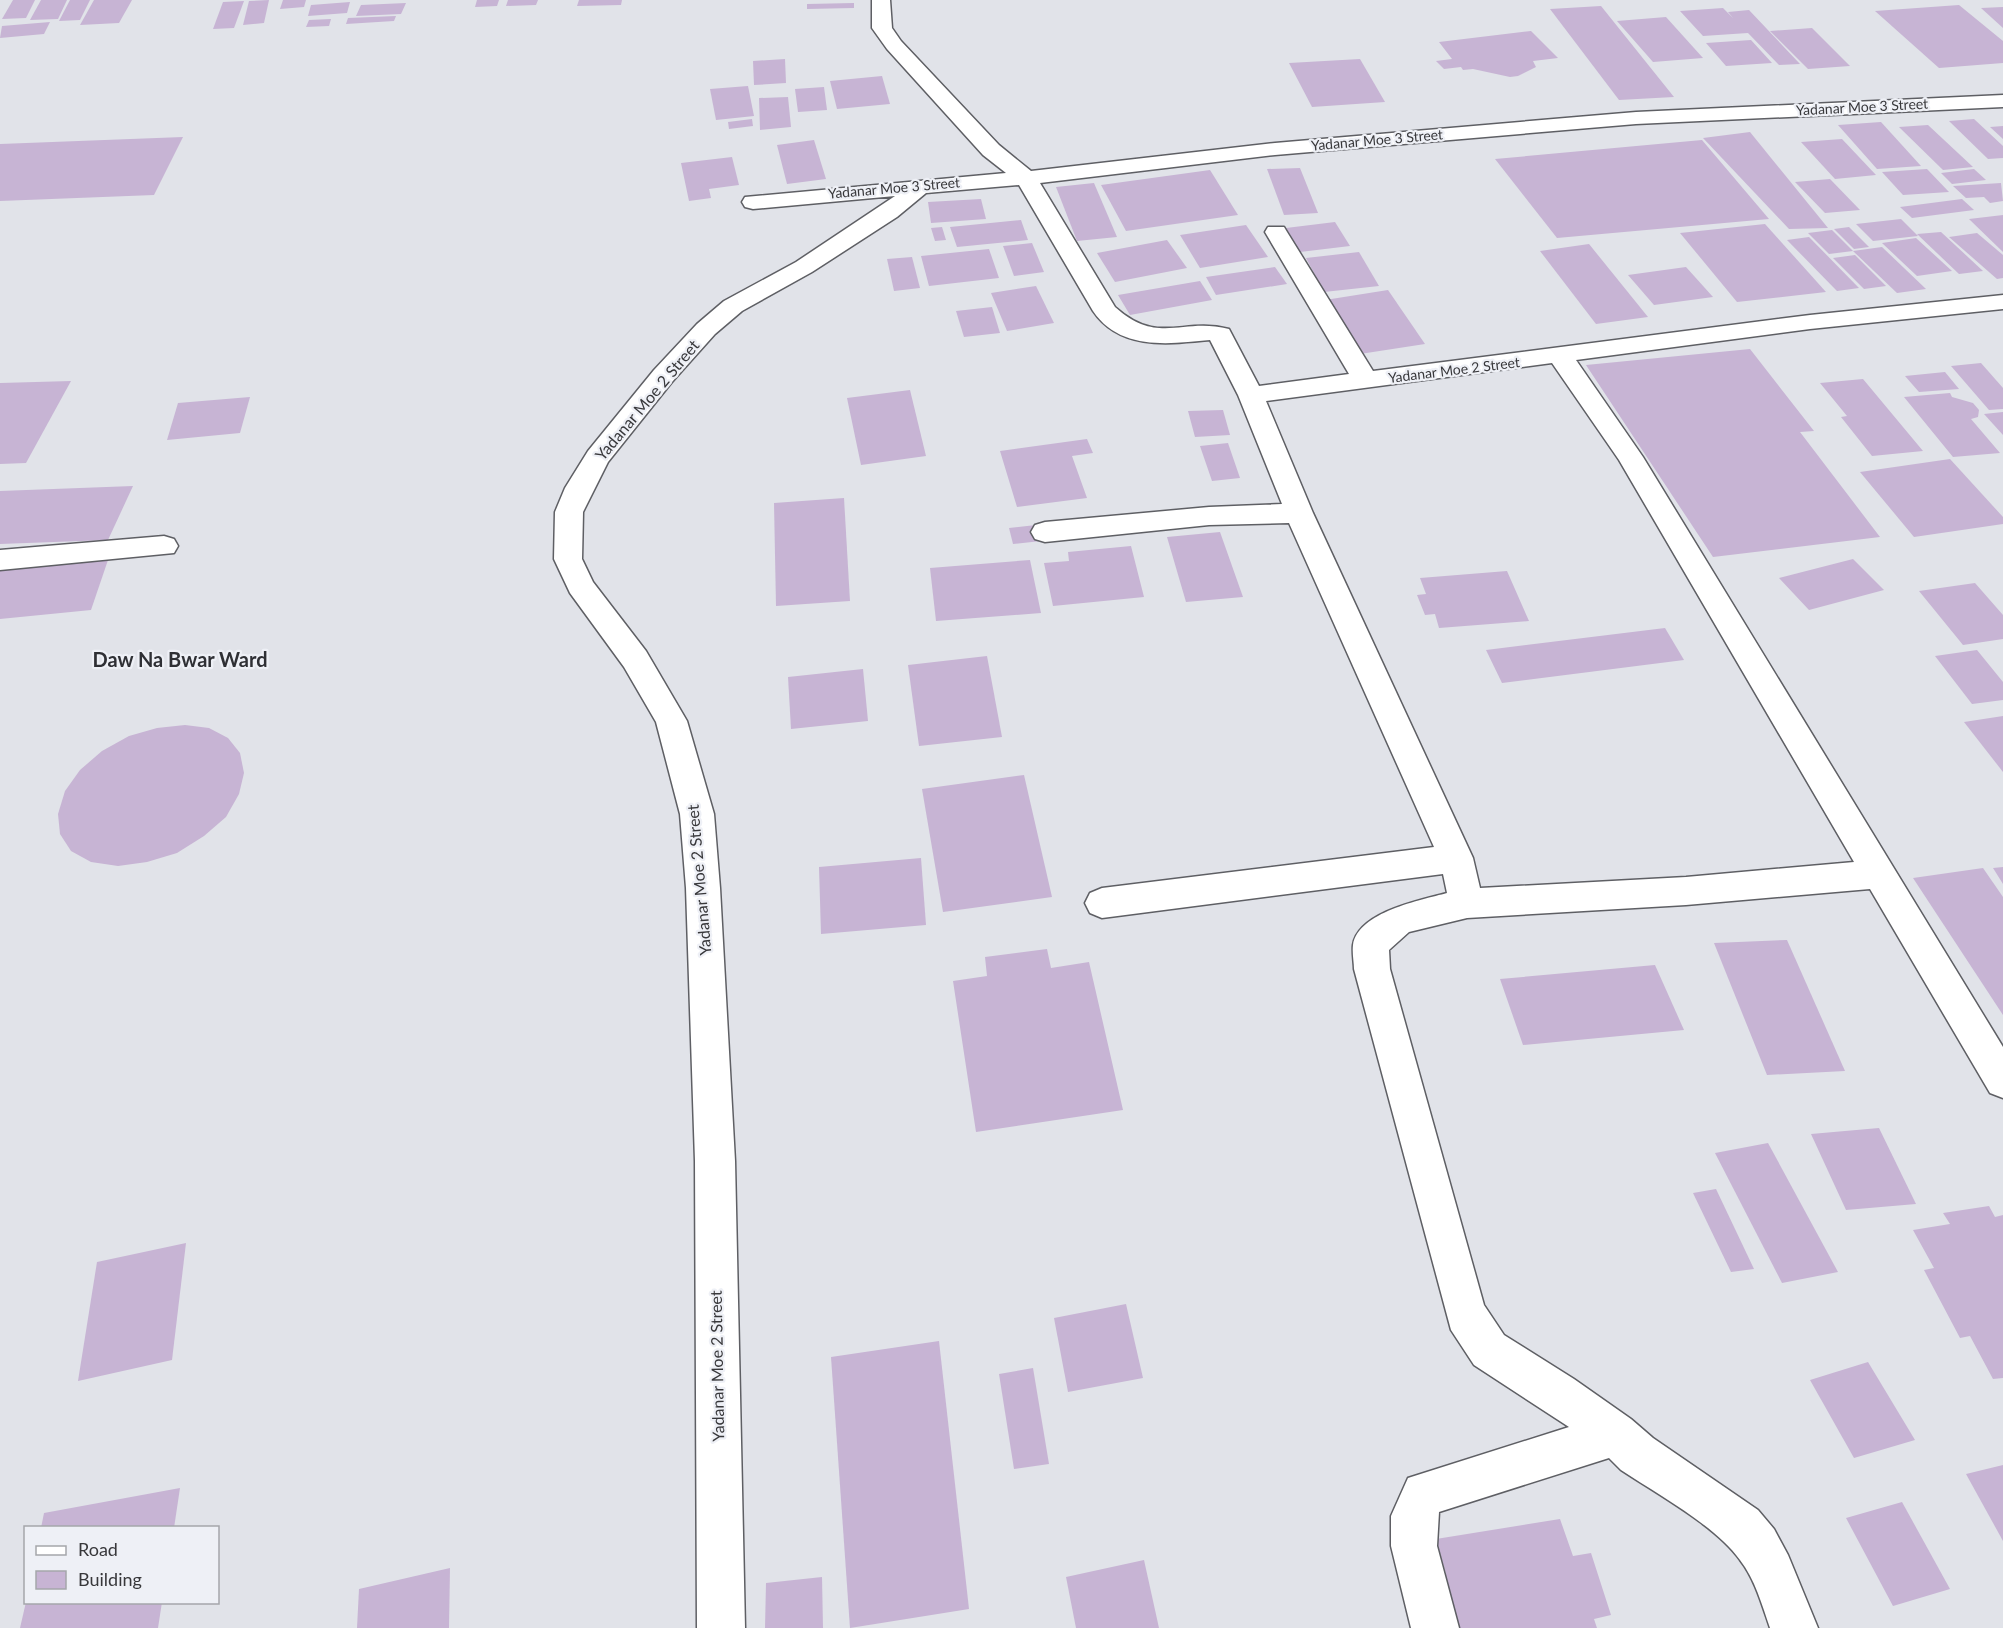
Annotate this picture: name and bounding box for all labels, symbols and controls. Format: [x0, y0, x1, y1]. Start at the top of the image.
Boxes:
street label: Yadanar Moe 3 Street [1795, 95, 1929, 118]
street label: Yadanar Moe 3 Street [1310, 125, 1444, 154]
street label: Yadanar Moe 3 Street [827, 173, 961, 202]
street label: Yadanar Moe 2 Street [591, 335, 703, 464]
street label: Yadanar Moe 2 Street [1387, 353, 1521, 386]
district label: Daw Na Bwar Ward [92, 647, 268, 671]
street label: Yadanar Moe 2 Street [682, 804, 715, 956]
street label: Yadanar Moe 2 Street [706, 1290, 727, 1442]
legend [24, 1526, 219, 1604]
text: Road [78, 1538, 118, 1560]
text: Building [78, 1568, 142, 1590]

